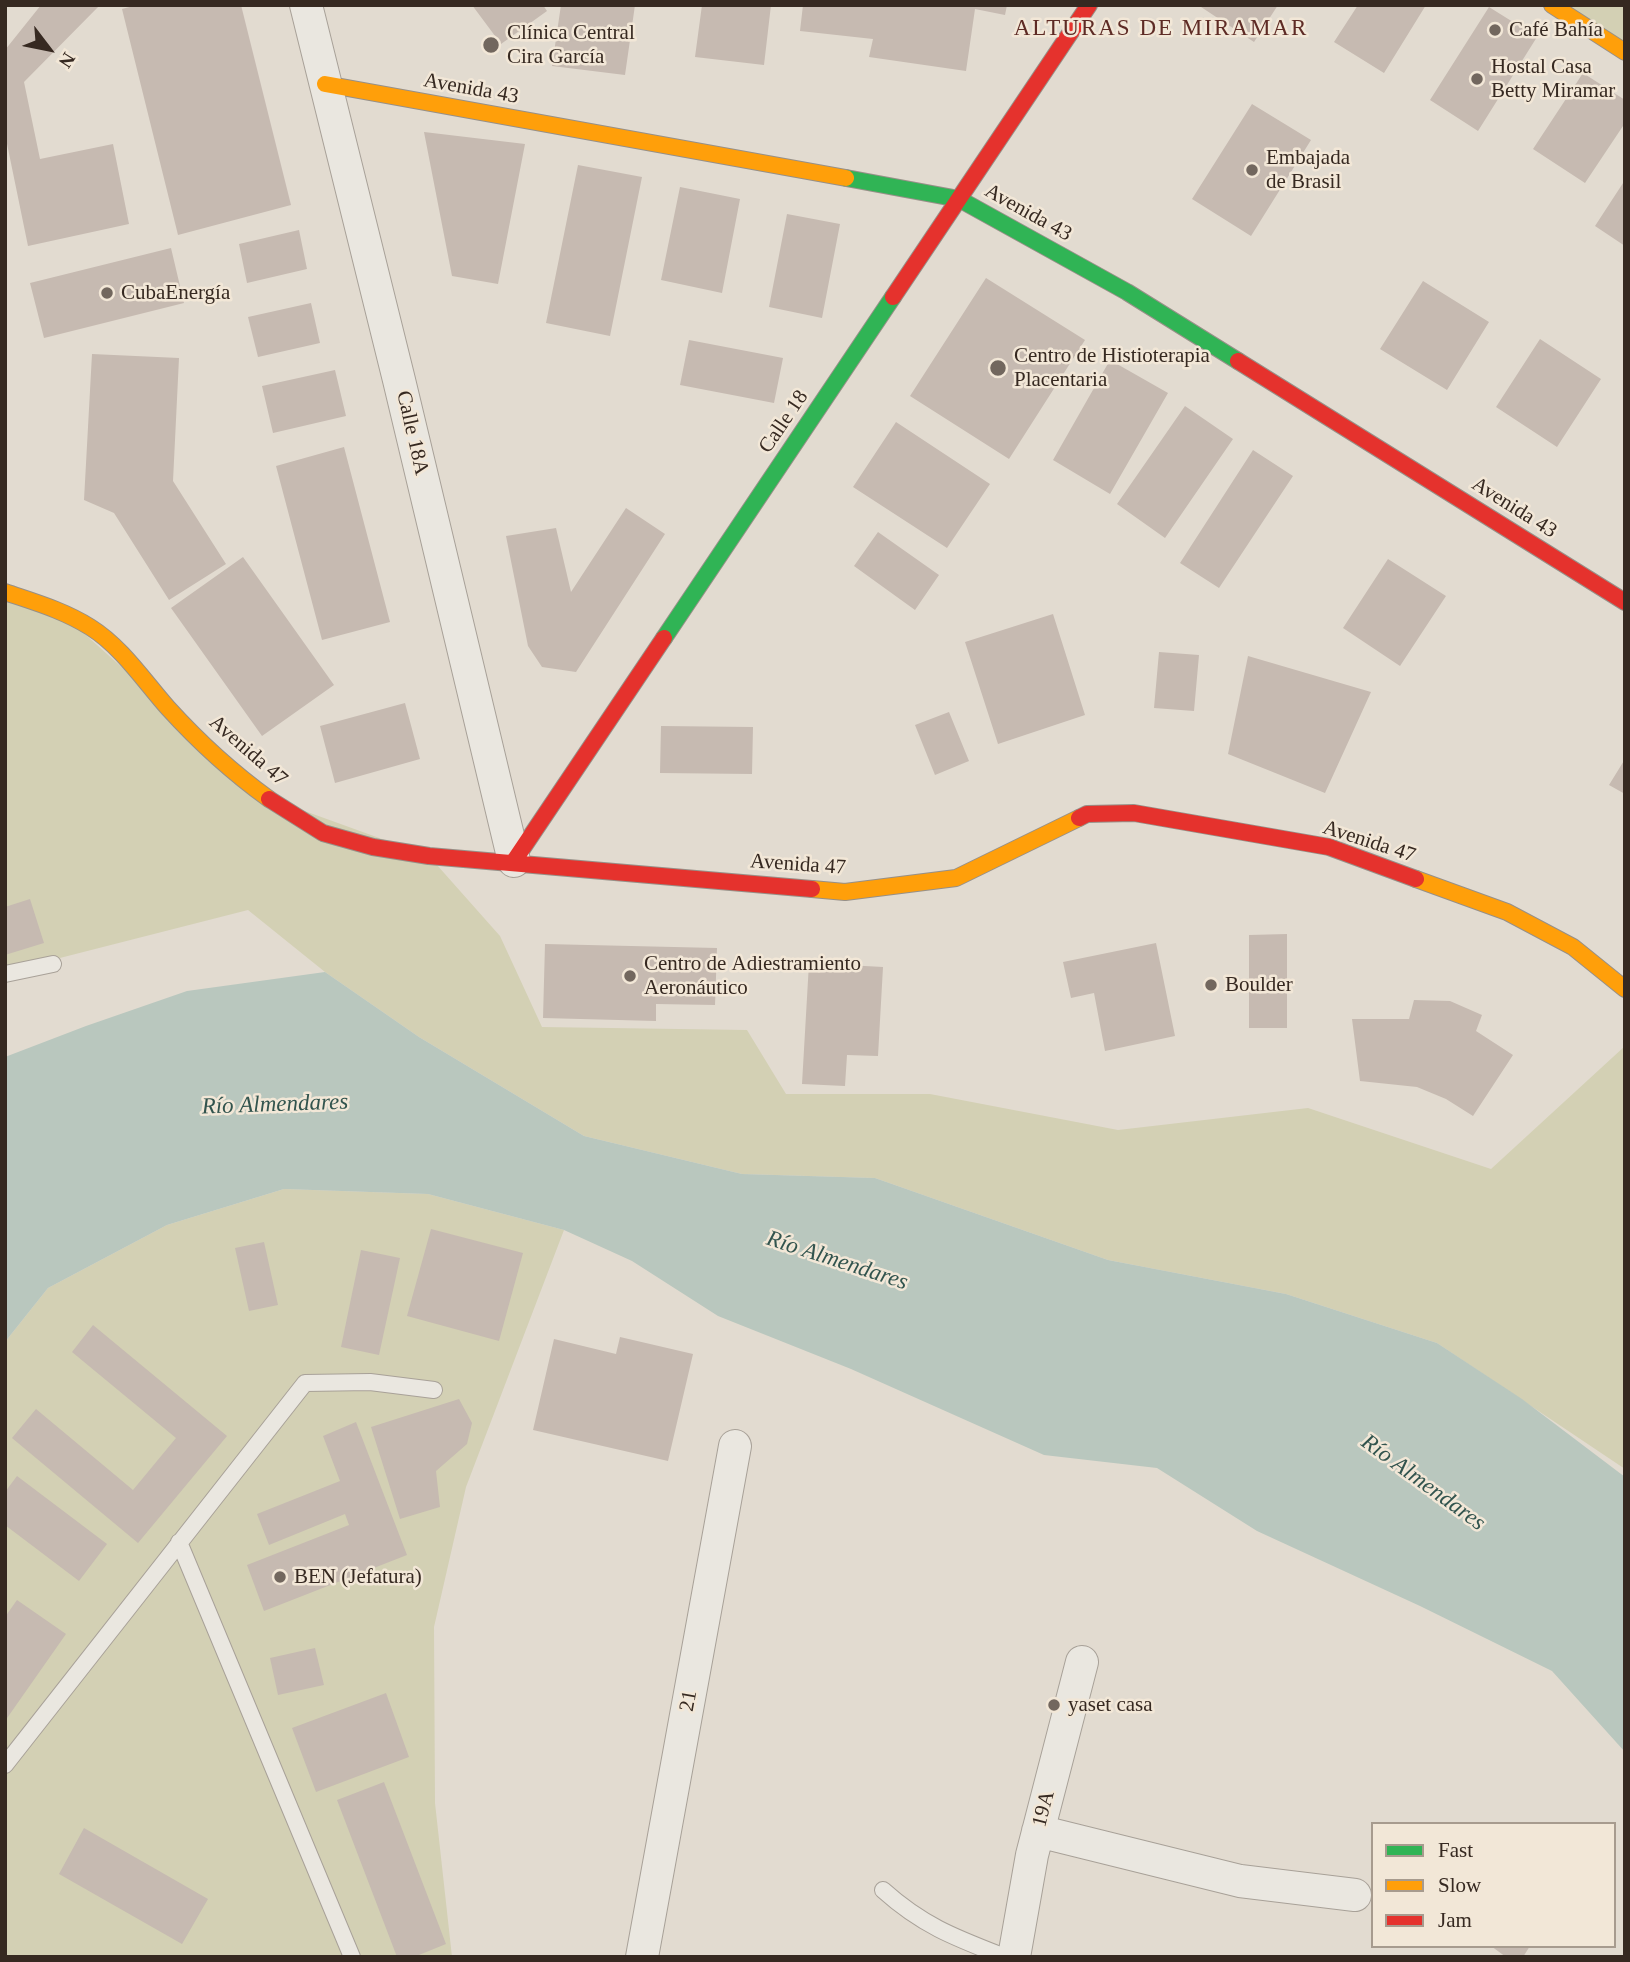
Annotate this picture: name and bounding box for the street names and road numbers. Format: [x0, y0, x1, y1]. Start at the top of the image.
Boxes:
street label: Avenida 43 [422, 68, 520, 110]
street label: Avenida 43 [980, 179, 1076, 247]
street label: Calle 18 [754, 386, 814, 458]
street label: Calle 18A [390, 388, 434, 478]
street label: Avenida 43 [1467, 472, 1561, 544]
street label: Avenida 47 [204, 710, 292, 792]
street label: Avenida 47 [1320, 815, 1418, 869]
street label: Avenida 47 [749, 849, 847, 881]
street label: 21 [675, 1688, 703, 1714]
street label: 19A [1027, 1788, 1061, 1830]

